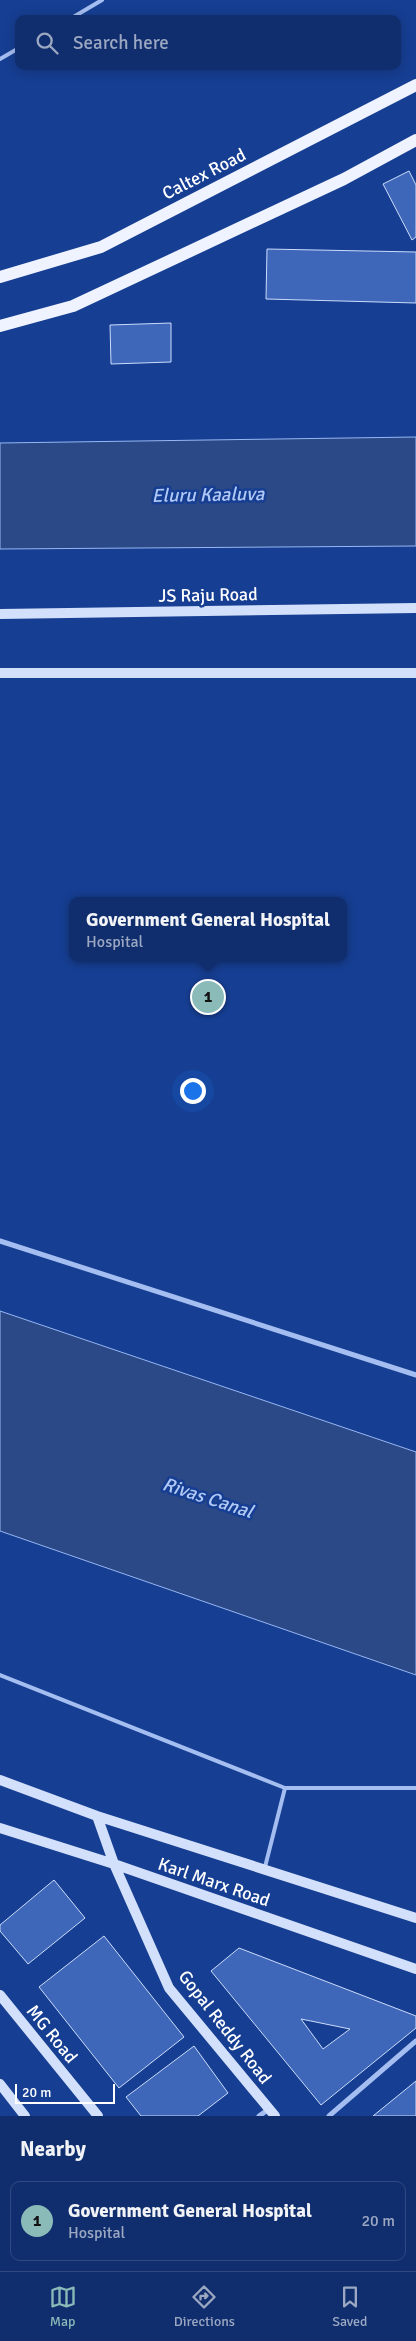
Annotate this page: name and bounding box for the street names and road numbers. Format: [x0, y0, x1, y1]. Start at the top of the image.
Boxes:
street label: Caltex Road [159, 144, 249, 204]
street label: JS Raju Road [158, 583, 258, 607]
street label: Karl Marx Road [155, 1853, 273, 1911]
street label: Gopal Reddy Road [174, 1966, 276, 2088]
street label: MG Road [22, 2000, 82, 2068]

